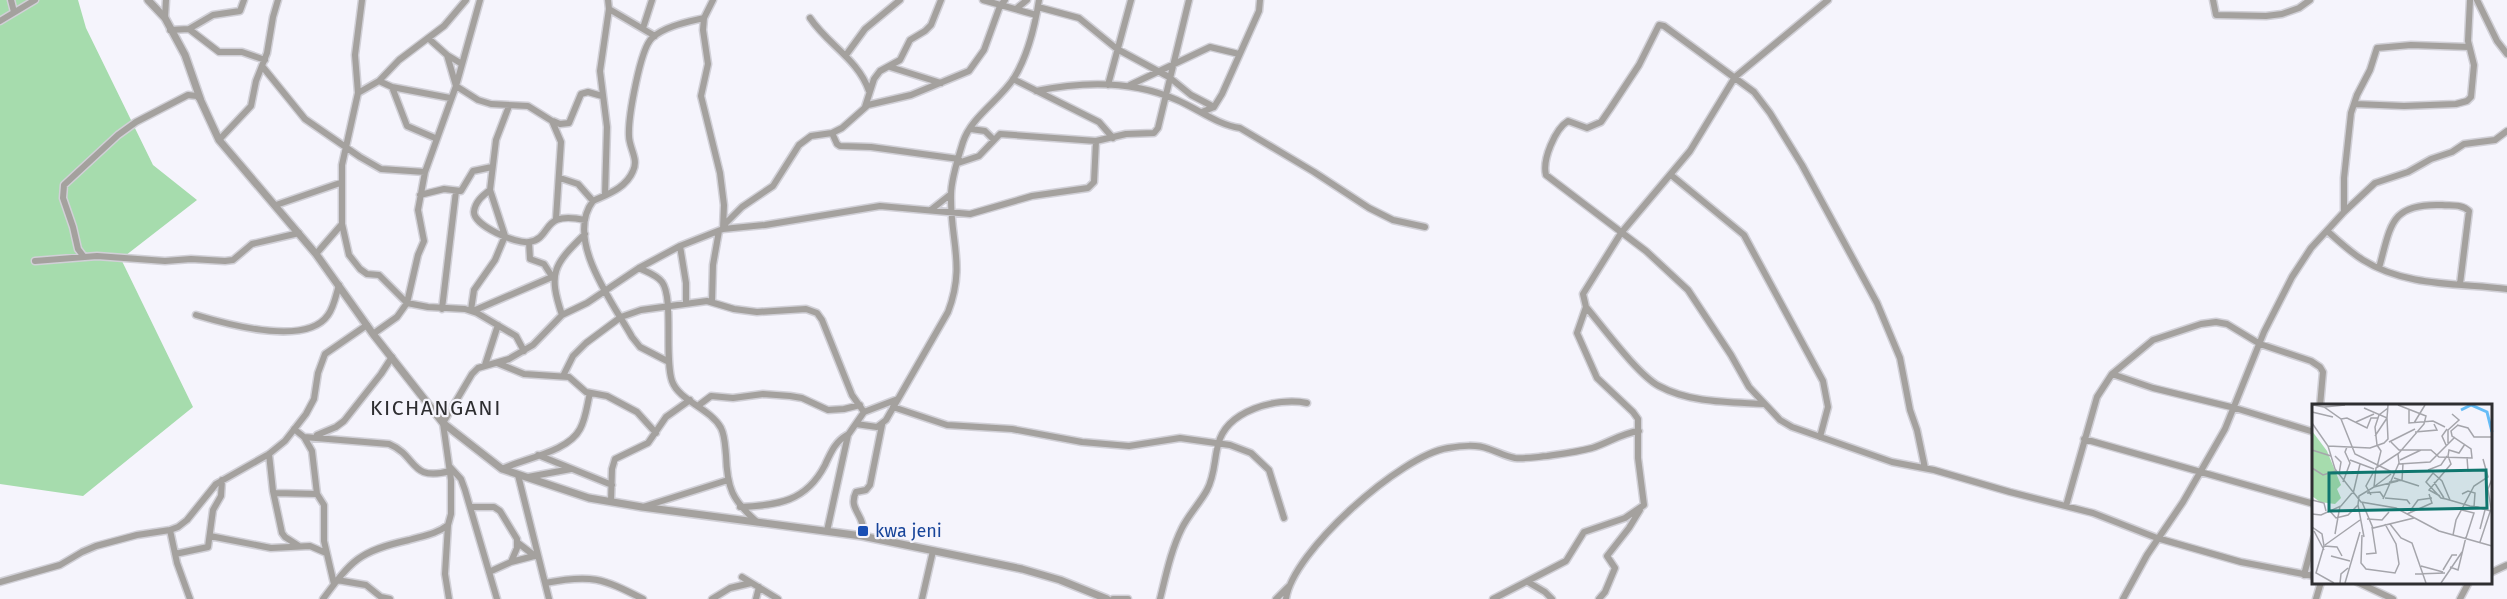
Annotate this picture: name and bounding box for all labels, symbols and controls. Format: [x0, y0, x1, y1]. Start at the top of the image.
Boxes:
district label: KICHANGANI [370, 395, 502, 421]
inset map [2312, 404, 2492, 584]
place label: kwa jeni [875, 520, 942, 542]
marker: kwa jeni [856, 524, 870, 538]

